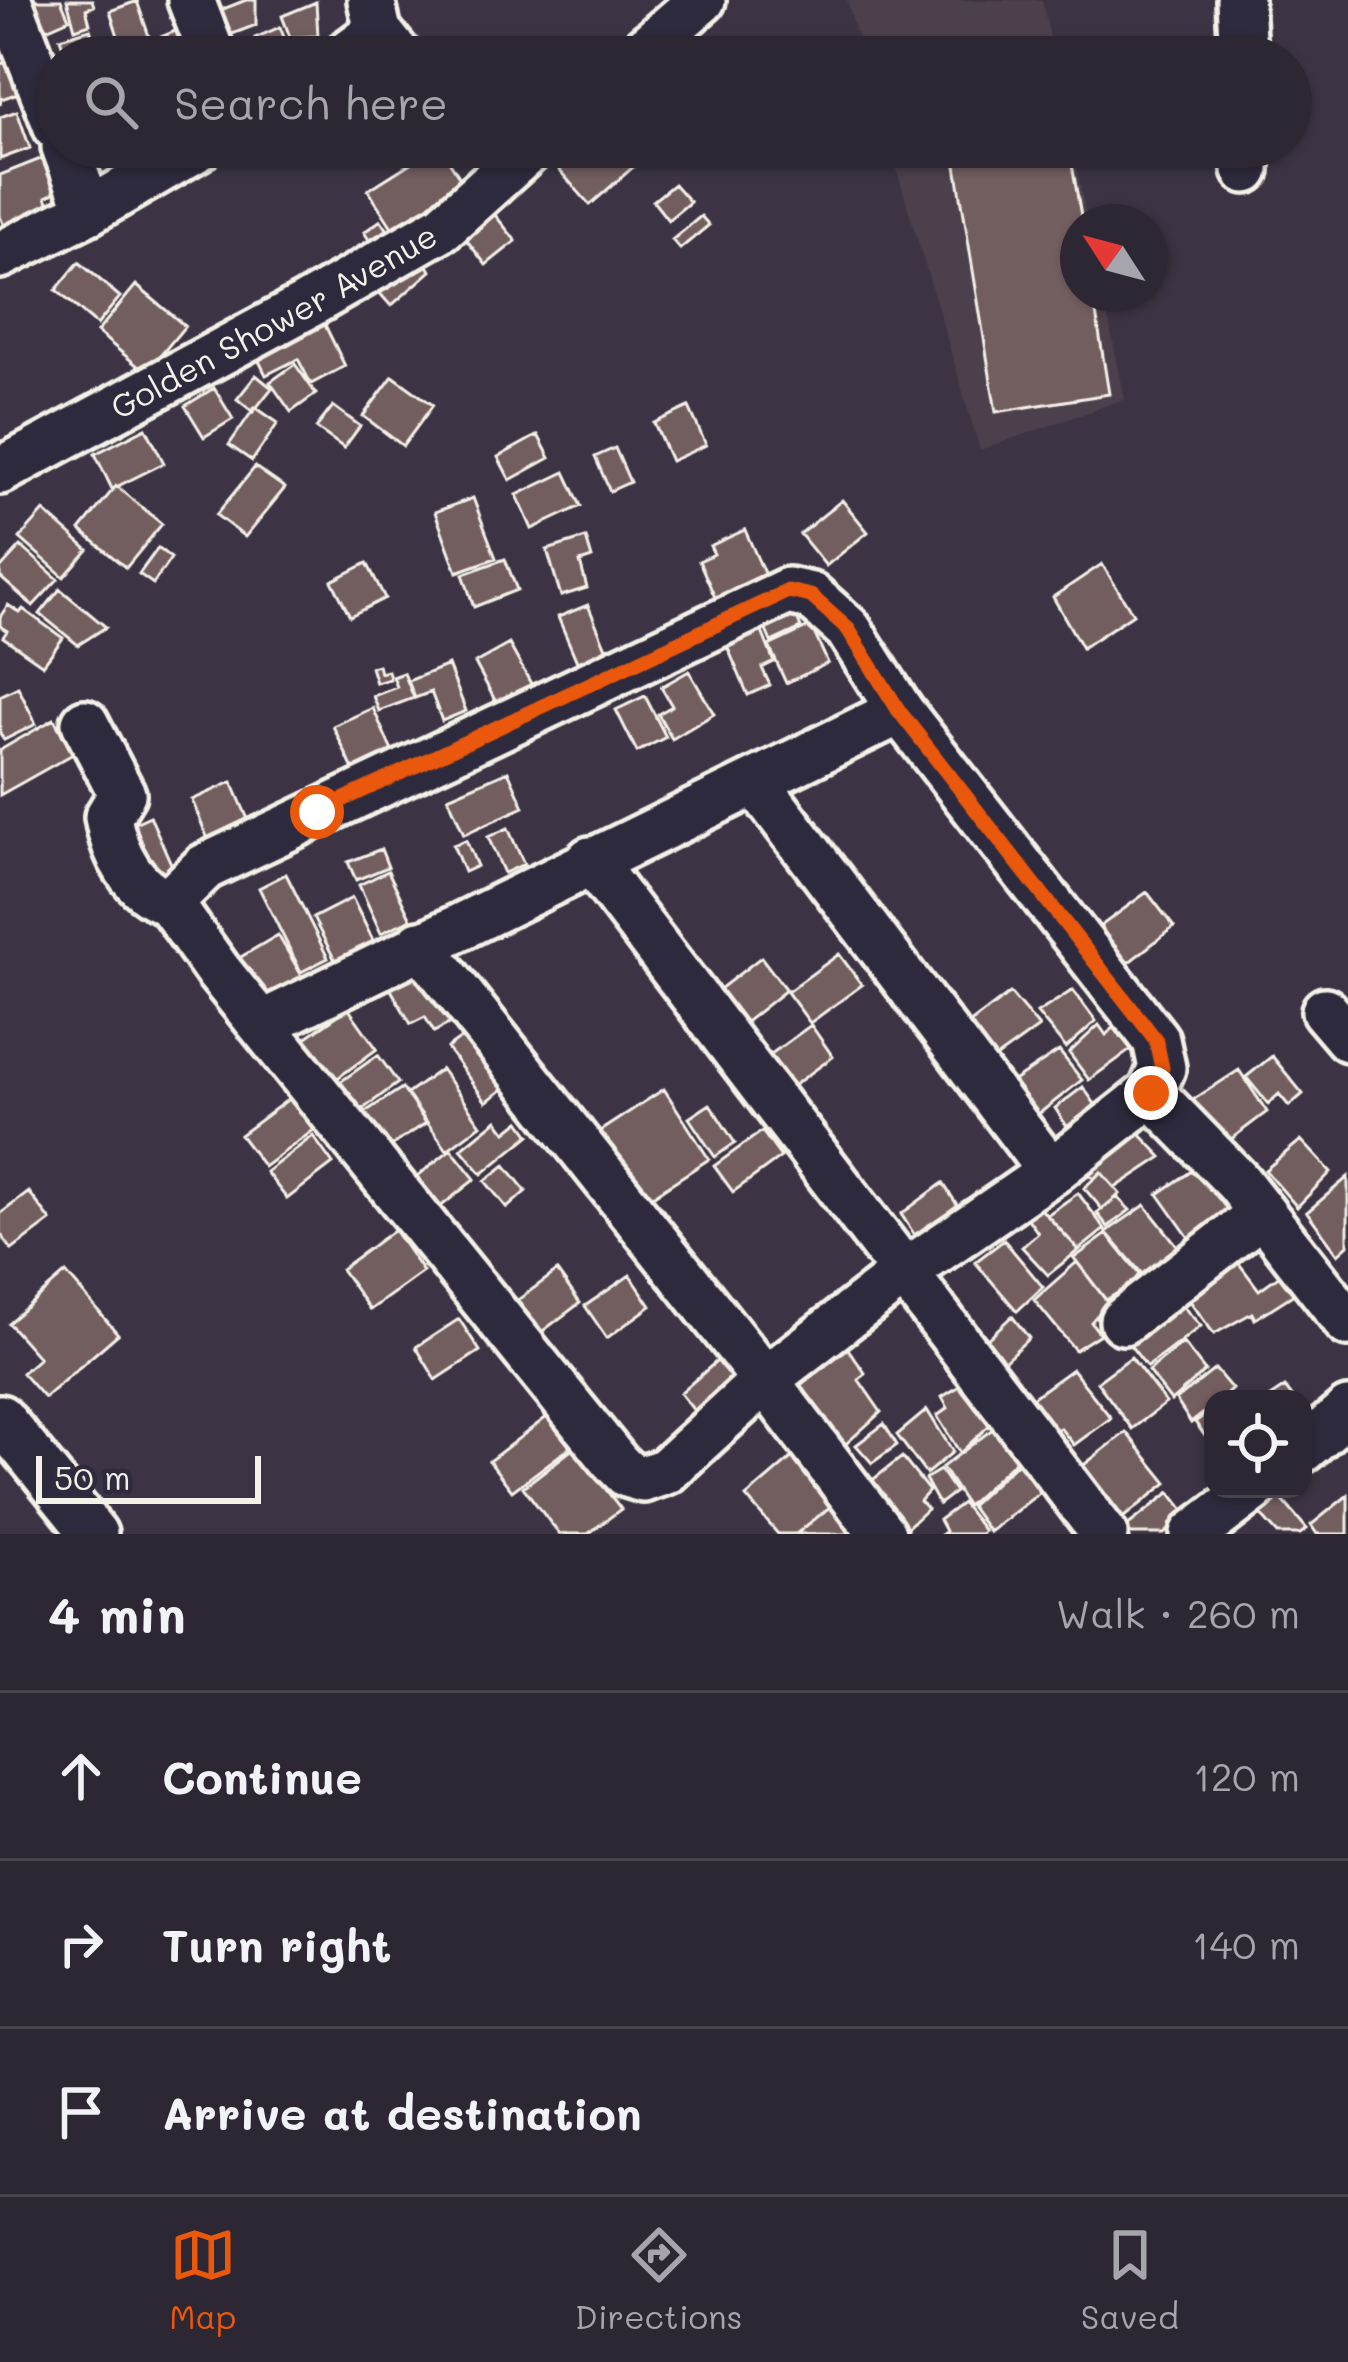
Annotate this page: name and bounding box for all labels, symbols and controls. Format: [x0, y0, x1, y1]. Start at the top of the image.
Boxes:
search box [36, 36, 1312, 168]
icon: search [78, 69, 144, 135]
text: Search here [174, 73, 448, 131]
north arrow [1060, 204, 1168, 312]
street label: Golden Shower Avenue [102, 212, 444, 428]
route start [290, 785, 344, 839]
route end [1124, 1066, 1178, 1120]
map controls [1204, 1390, 1312, 1498]
button: locate [1204, 1390, 1312, 1498]
scale bar [36, 1450, 261, 1503]
text: 50 m [54, 1455, 130, 1498]
text: 4 min [48, 1579, 186, 1646]
text: Walk · 260 m [1056, 1587, 1300, 1638]
icon: ahead [48, 1743, 114, 1809]
text: Continue [162, 1747, 362, 1805]
text: 120 m [1193, 1750, 1300, 1801]
icon: right [48, 1911, 114, 1977]
text: Turn right [162, 1915, 391, 1973]
text: 140 m [1192, 1918, 1300, 1969]
icon: arrive [48, 2079, 114, 2145]
text: Arrive at destination [162, 2083, 642, 2141]
tab: Map [169, 2222, 236, 2337]
tab: Directions [575, 2222, 742, 2337]
tab: Saved [1081, 2222, 1179, 2337]

